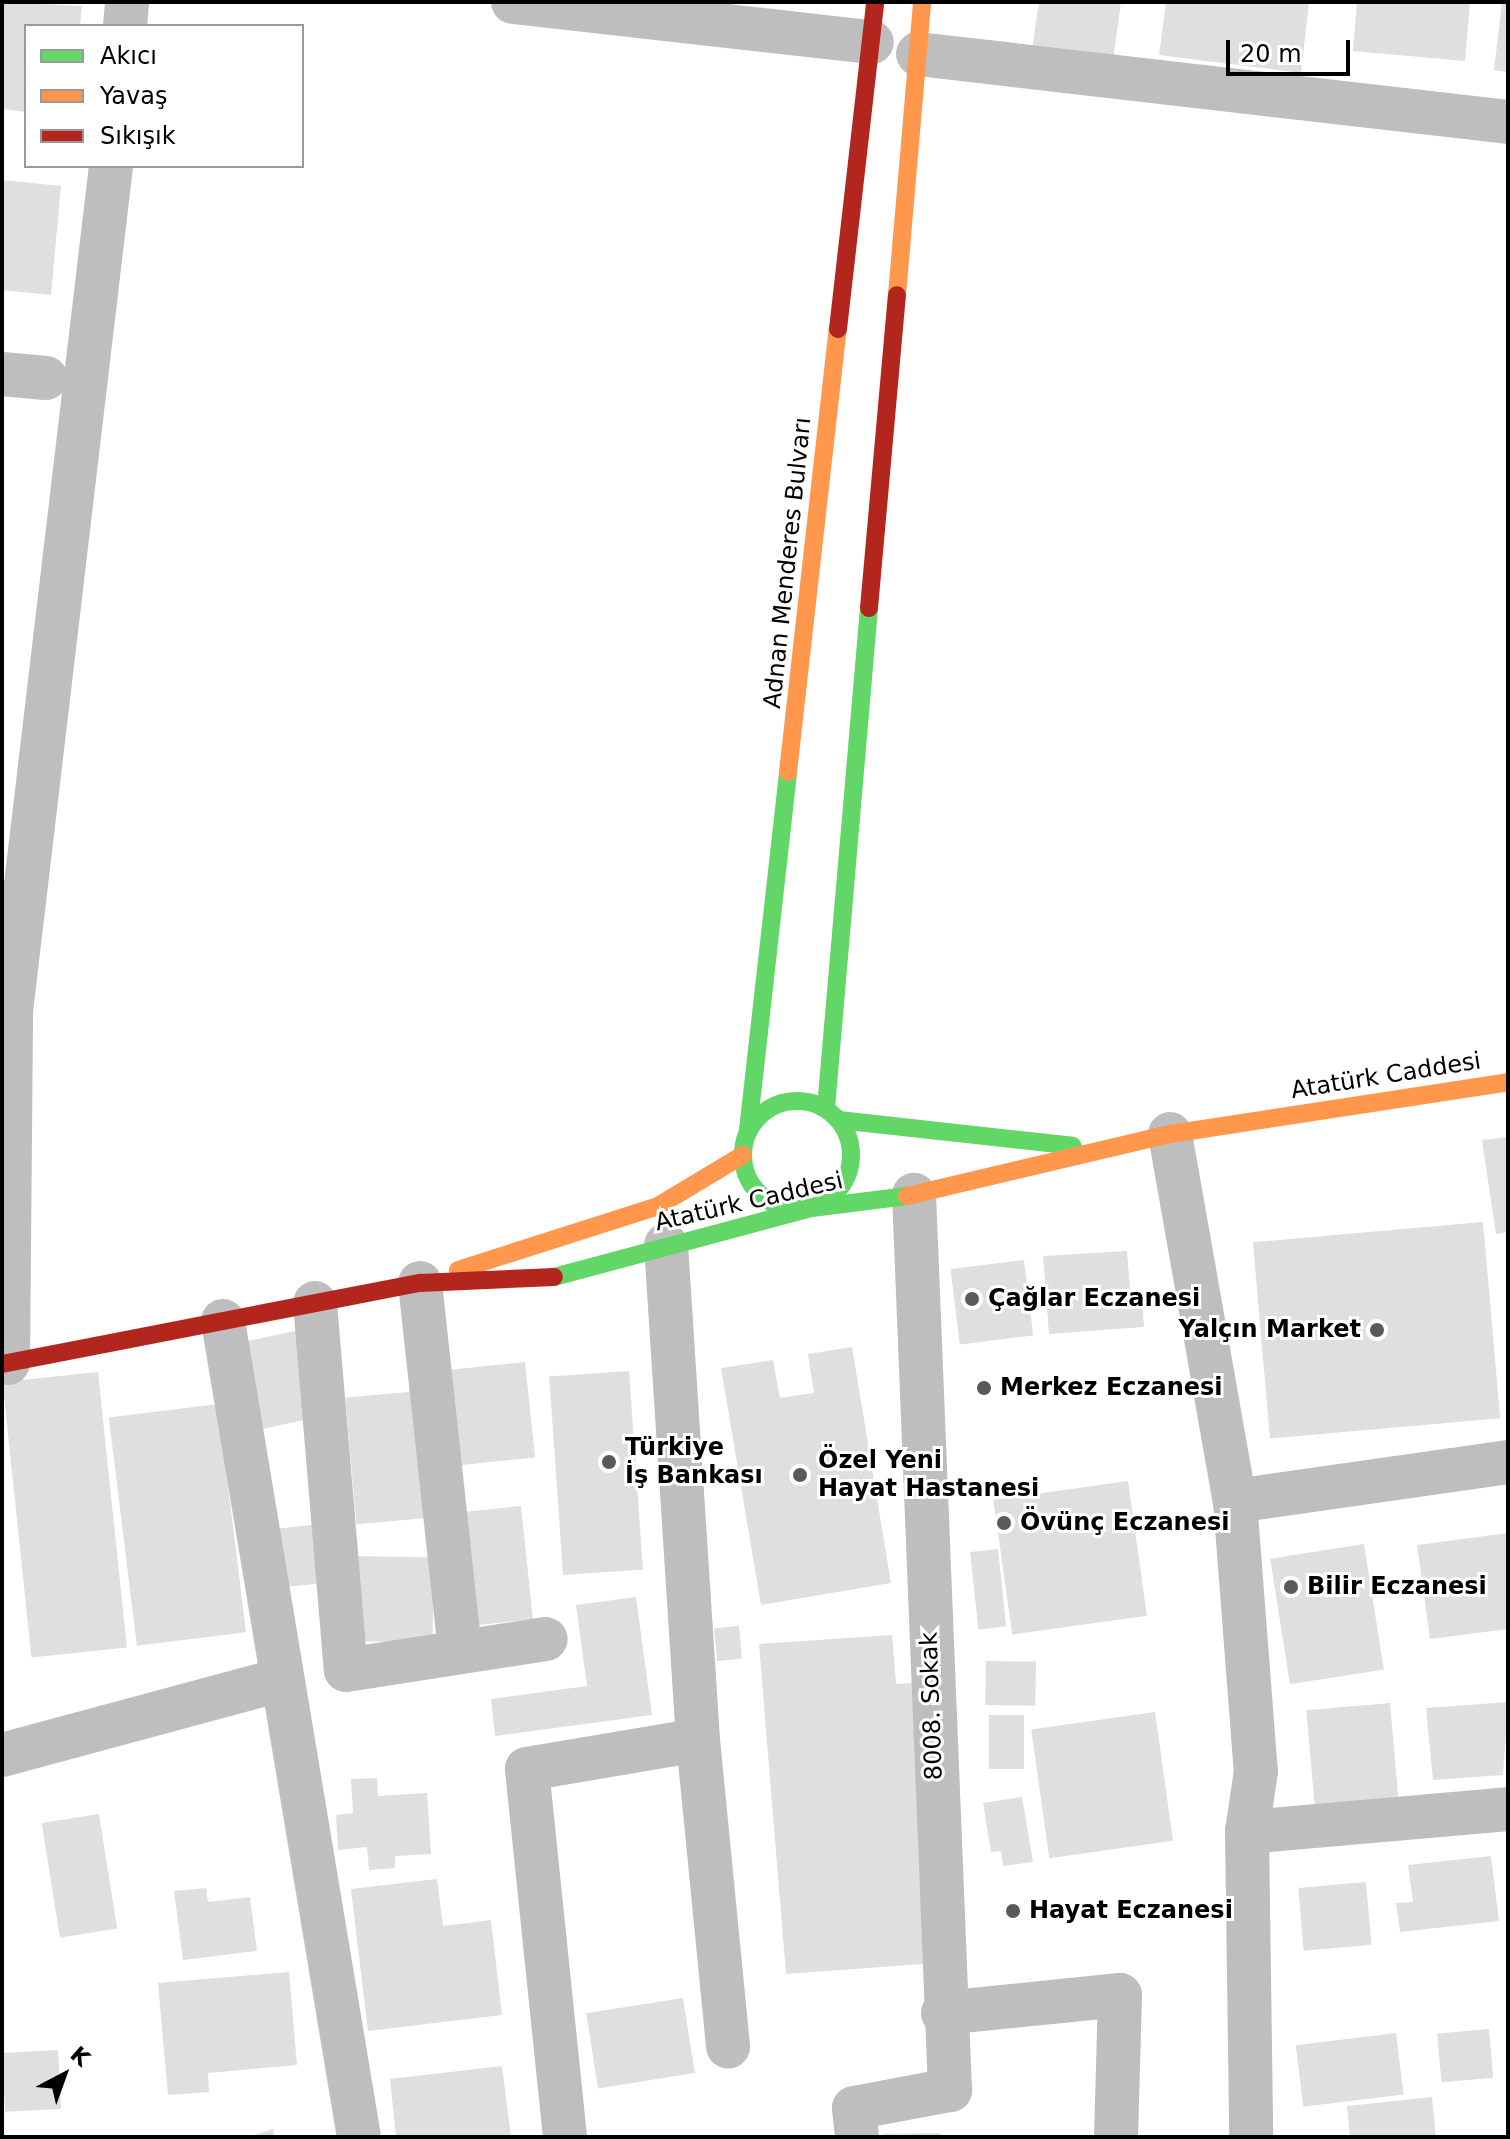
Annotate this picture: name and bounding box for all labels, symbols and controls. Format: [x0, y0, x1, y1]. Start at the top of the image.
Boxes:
legend [24, 24, 304, 168]
scale bar [1230, 24, 1354, 74]
text: 20 m [1240, 40, 1302, 68]
text: Akıcı [100, 42, 157, 70]
text: Yavaş [100, 82, 167, 110]
text: Sıkışık [100, 122, 176, 150]
street label: Adnan Menderes Bulvarı [758, 416, 818, 710]
street label: Atatürk Caddesi [1289, 1047, 1483, 1105]
street label: Atatürk Caddesi [652, 1166, 846, 1238]
place label: Çağlar Eczanesi [988, 1285, 1200, 1313]
marker: Çağlar Eczanesi [963, 1290, 981, 1308]
place label: Yalçın Market [1179, 1316, 1361, 1344]
marker: Yalçın Market [1368, 1321, 1386, 1339]
place label: Merkez Eczanesi [1000, 1374, 1223, 1402]
marker: Merkez Eczanesi [975, 1379, 993, 1397]
place label: Türkiye İş Bankası [625, 1434, 763, 1490]
place label: Özel Yeni Hayat Hastanesi [818, 1447, 1039, 1503]
marker: Türkiye İş Bankası [600, 1453, 618, 1471]
marker: Özel Yeni Hayat Hastanesi [789, 1464, 811, 1486]
place label: Övünç Eczanesi [1020, 1509, 1229, 1537]
marker: Övünç Eczanesi [995, 1514, 1013, 1532]
place label: Bilir Eczanesi [1307, 1573, 1487, 1601]
marker: Bilir Eczanesi [1282, 1578, 1300, 1596]
street label: 8008. Sokak [915, 1631, 949, 1781]
place label: Hayat Eczanesi [1029, 1897, 1233, 1925]
marker: Hayat Eczanesi [1004, 1902, 1022, 1920]
north arrow [24, 2035, 104, 2115]
text: K [65, 2041, 95, 2072]

